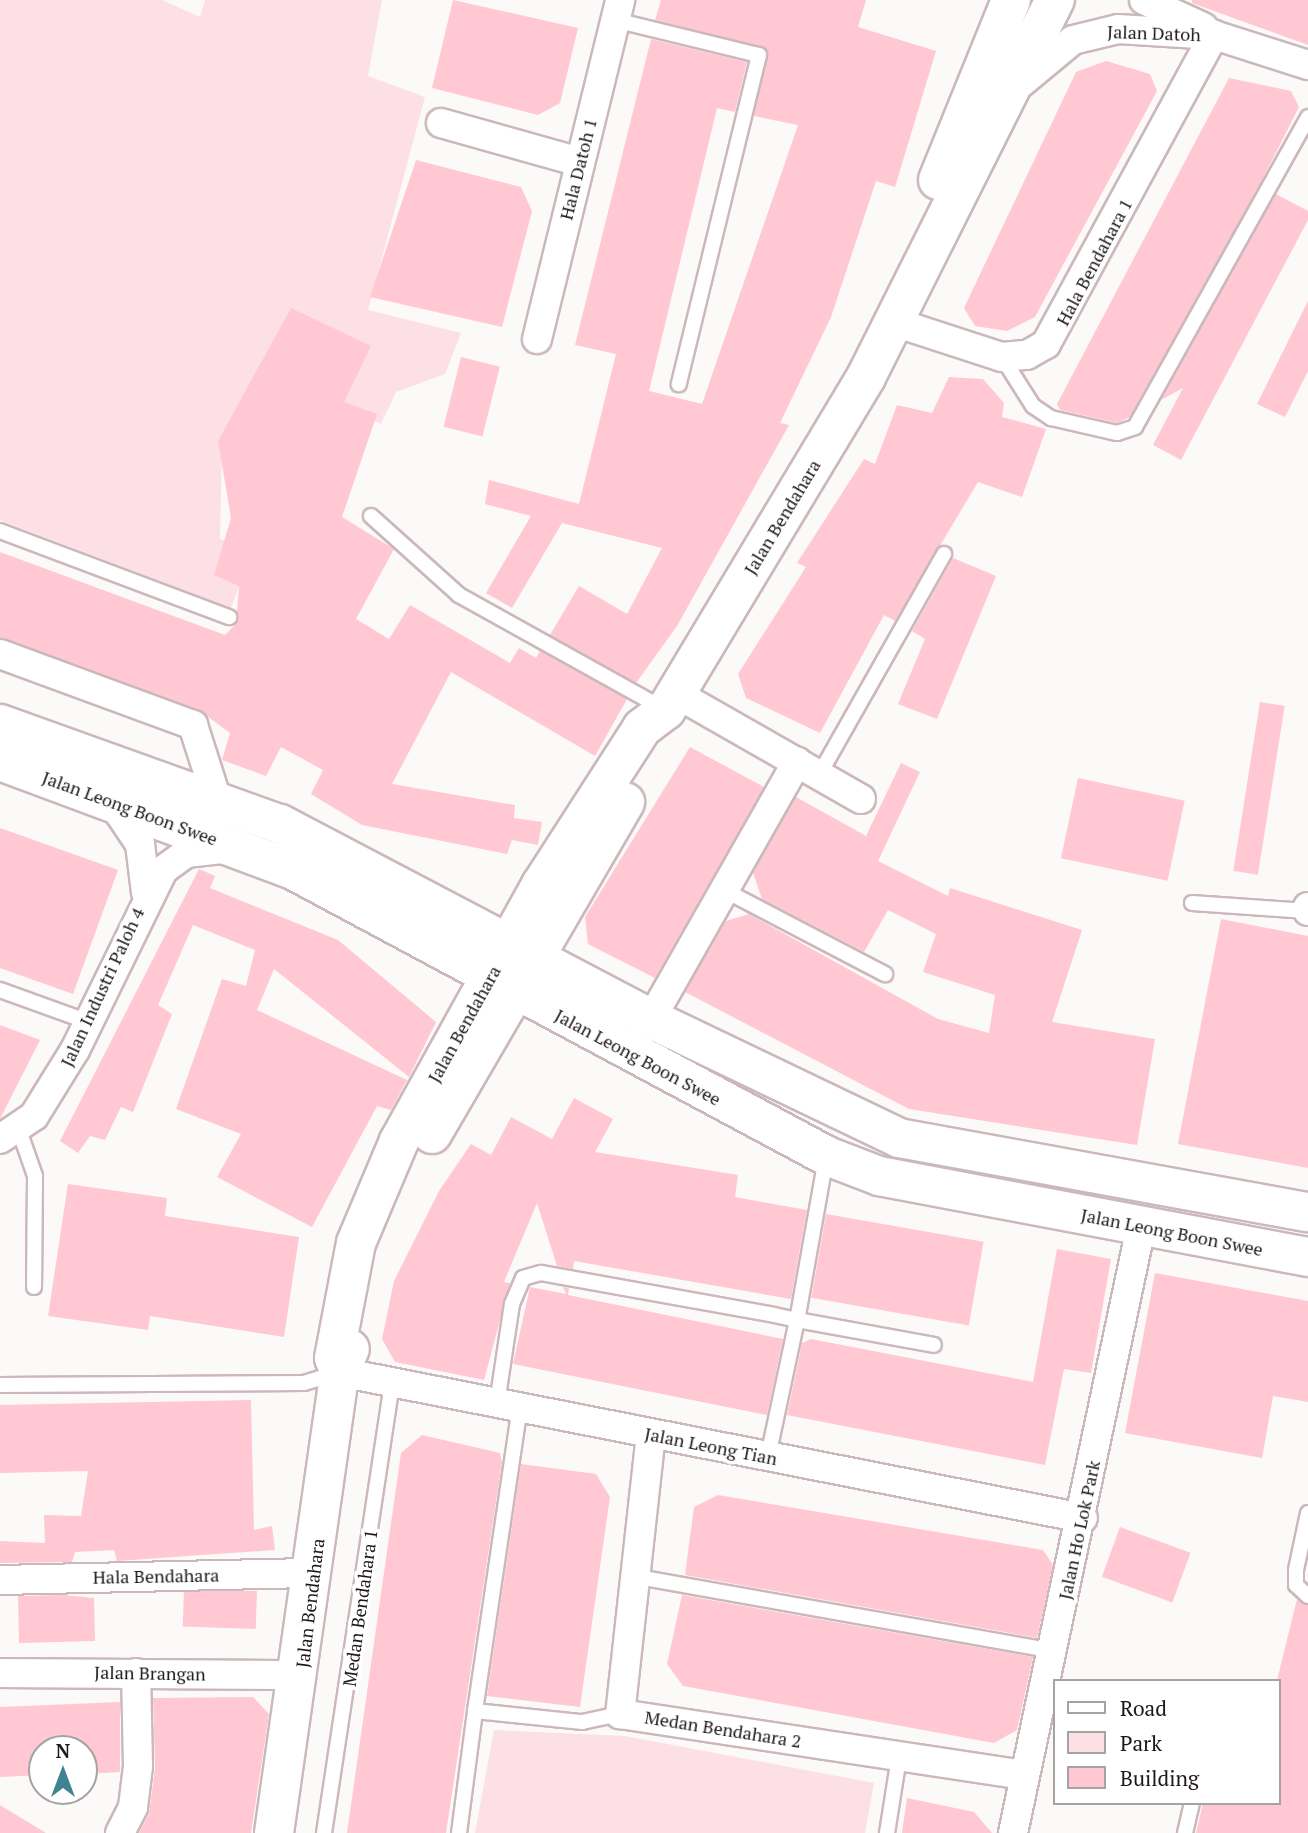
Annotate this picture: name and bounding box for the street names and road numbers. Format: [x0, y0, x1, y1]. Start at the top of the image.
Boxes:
street label: Jalan Datoh [1107, 21, 1201, 45]
street label: Hala Datoh 1 [555, 116, 601, 222]
street label: Hala Bendahara 1 [1051, 195, 1137, 329]
street label: Jalan Bendahara [739, 456, 825, 578]
street label: Jalan Leong Boon Swee [39, 766, 221, 850]
street label: Jalan Industri Paloh 4 [56, 904, 148, 1070]
street label: Jalan Bendahara [423, 962, 505, 1086]
street label: Jalan Leong Boon Swee [551, 1004, 725, 1110]
street label: Jalan Leong Boon Swee [1079, 1204, 1265, 1260]
street label: Jalan Leong Tian [643, 1423, 779, 1469]
street label: Jalan Ho Lok Park [1054, 1458, 1104, 1602]
street label: Medan Bendahara 1 [338, 1528, 382, 1688]
street label: Jalan Bendahara [291, 1537, 329, 1669]
street label: Hala Bendahara [93, 1564, 219, 1588]
street label: Jalan Brangan [94, 1661, 206, 1685]
street label: Medan Bendahara 2 [643, 1706, 803, 1752]

